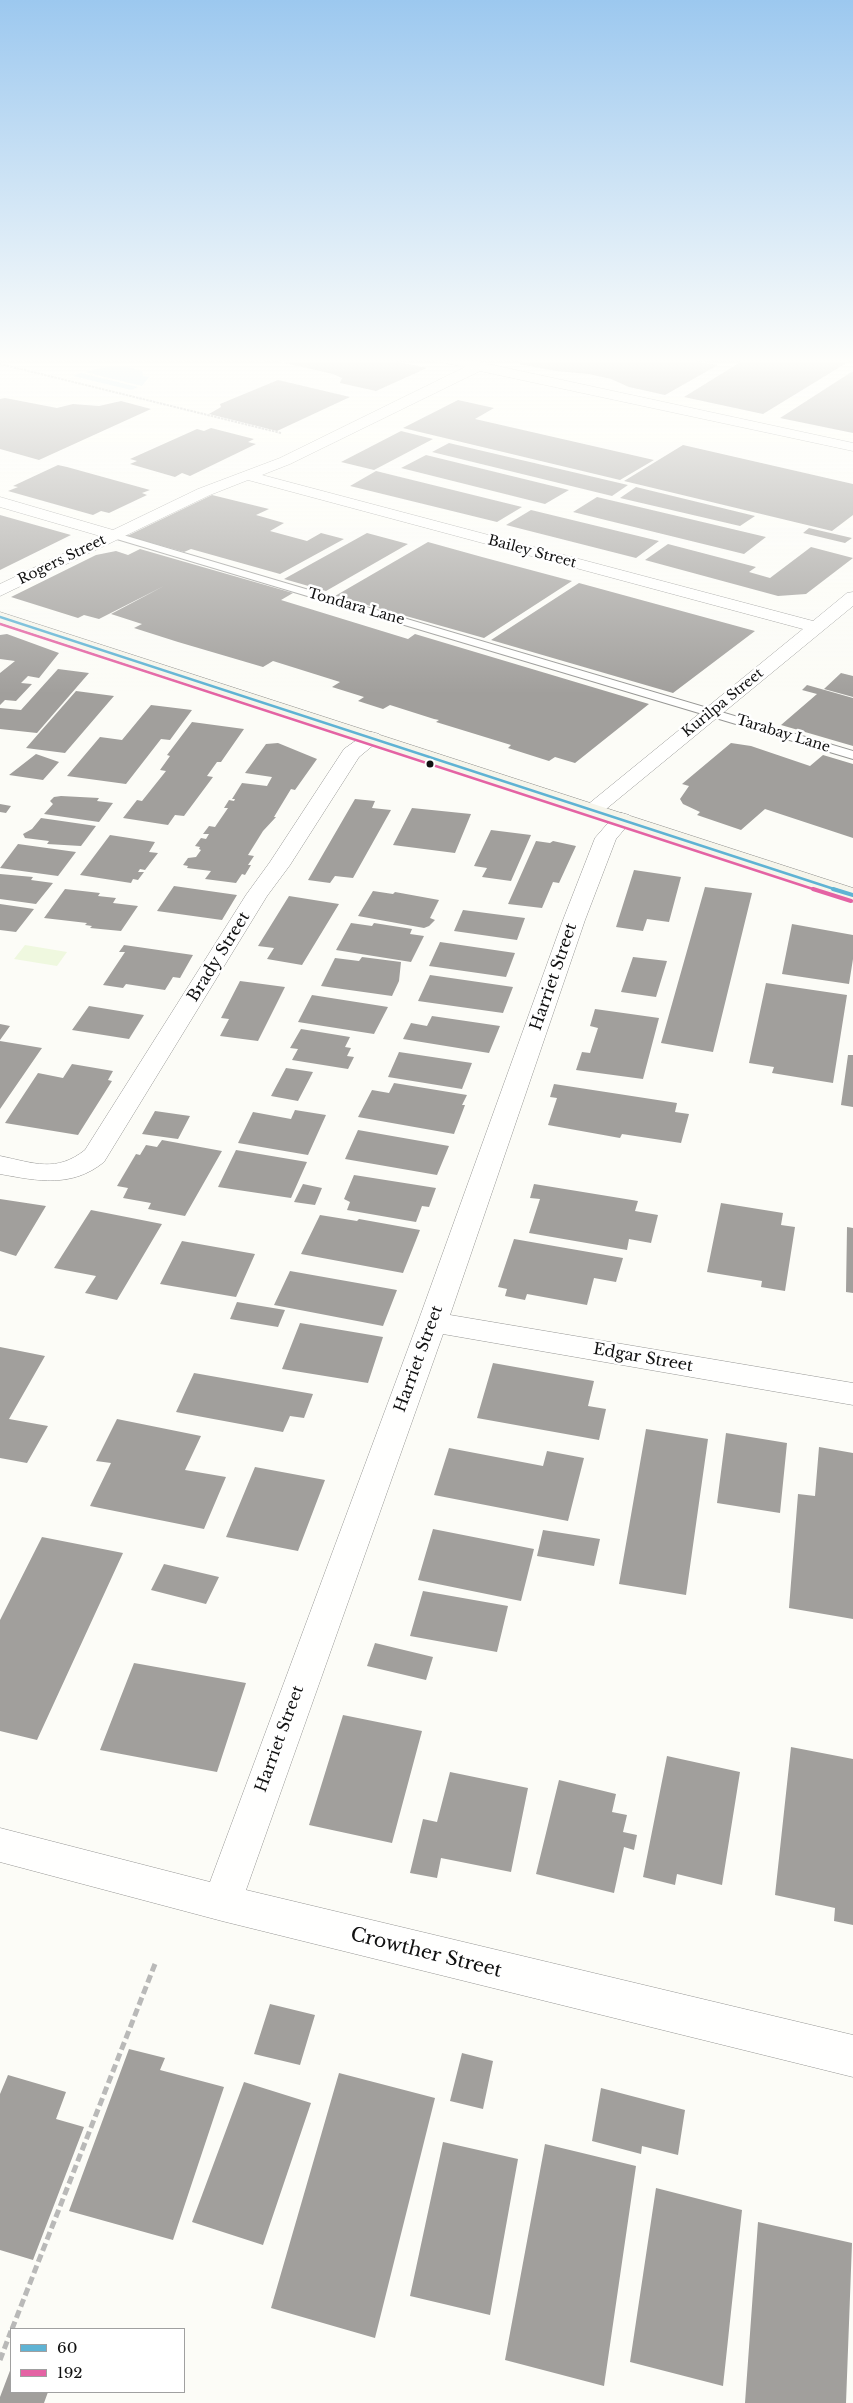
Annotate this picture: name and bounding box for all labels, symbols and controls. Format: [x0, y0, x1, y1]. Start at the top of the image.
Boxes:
street label: Rogers Street [15, 532, 109, 588]
street label: Bailey Street [486, 532, 578, 572]
street label: Tondara Lane [306, 585, 406, 629]
street label: Kurilpa Street [679, 665, 767, 741]
street label: Tarabay Lane [734, 712, 832, 756]
unlabelled marker [425, 759, 435, 769]
street label: Brady Street [184, 908, 254, 1006]
street label: Harriet Street [527, 921, 581, 1033]
street label: Harriet Street [391, 1303, 447, 1415]
street label: Edgar Street [591, 1340, 695, 1376]
street label: Harriet Street [252, 1683, 308, 1795]
street label: Crowther Street [348, 1923, 504, 1983]
legend [10, 2328, 185, 2393]
text: 60 [57, 2338, 77, 2357]
text: 192 [57, 2363, 83, 2382]

